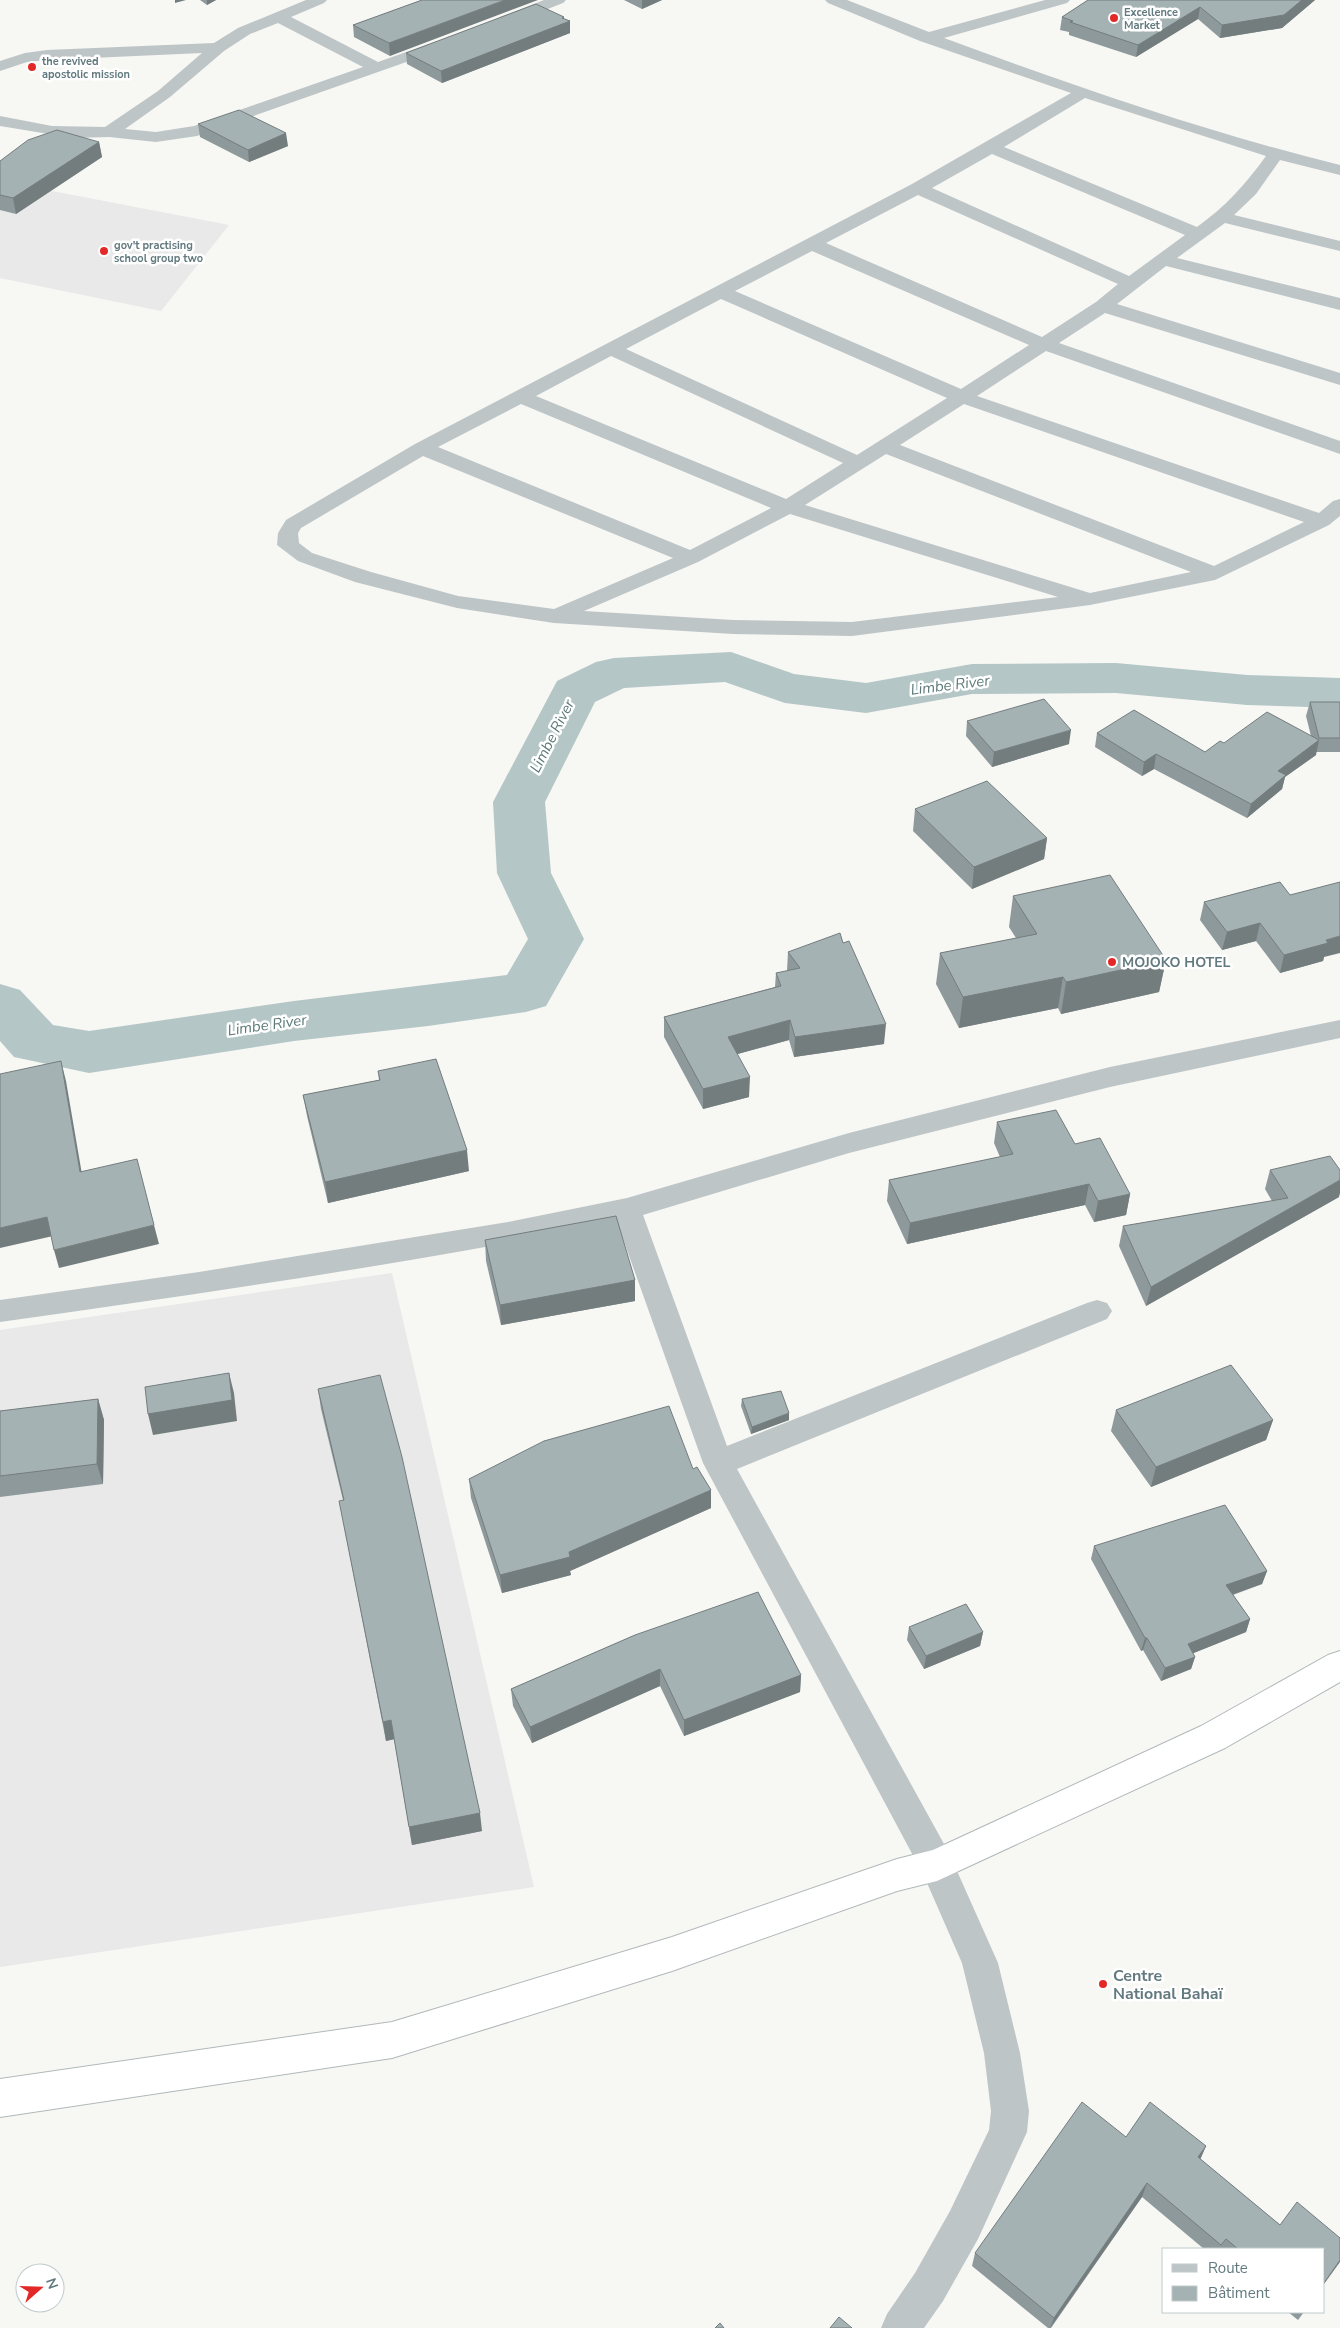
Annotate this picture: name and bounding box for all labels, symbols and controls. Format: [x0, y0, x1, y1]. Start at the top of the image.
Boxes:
place label: Excellence Market [1124, 5, 1178, 33]
marker: Excellence Market [1108, 12, 1120, 24]
place label: the revived apostolic mission [42, 54, 130, 82]
marker: the revived apostolic mission [26, 61, 38, 73]
place label: gov't practising school group two [114, 238, 203, 266]
marker: gov't practising school group two [98, 245, 110, 257]
water label: Limbe River [909, 670, 991, 700]
water label: Limbe River [525, 695, 579, 776]
place label: MOJOKO HOTEL [1122, 953, 1231, 972]
marker: MOJOKO HOTEL [1106, 956, 1118, 968]
water label: Limbe River [226, 1009, 308, 1040]
place label: Centre National Bahaï [1113, 1965, 1224, 2005]
marker: Centre National Bahaï [1097, 1978, 1109, 1990]
legend [1162, 2248, 1325, 2313]
text: Route [1208, 2258, 1248, 2278]
north arrow [15, 2263, 65, 2313]
text: N [41, 2276, 62, 2292]
text: Bâtiment [1208, 2283, 1270, 2303]

